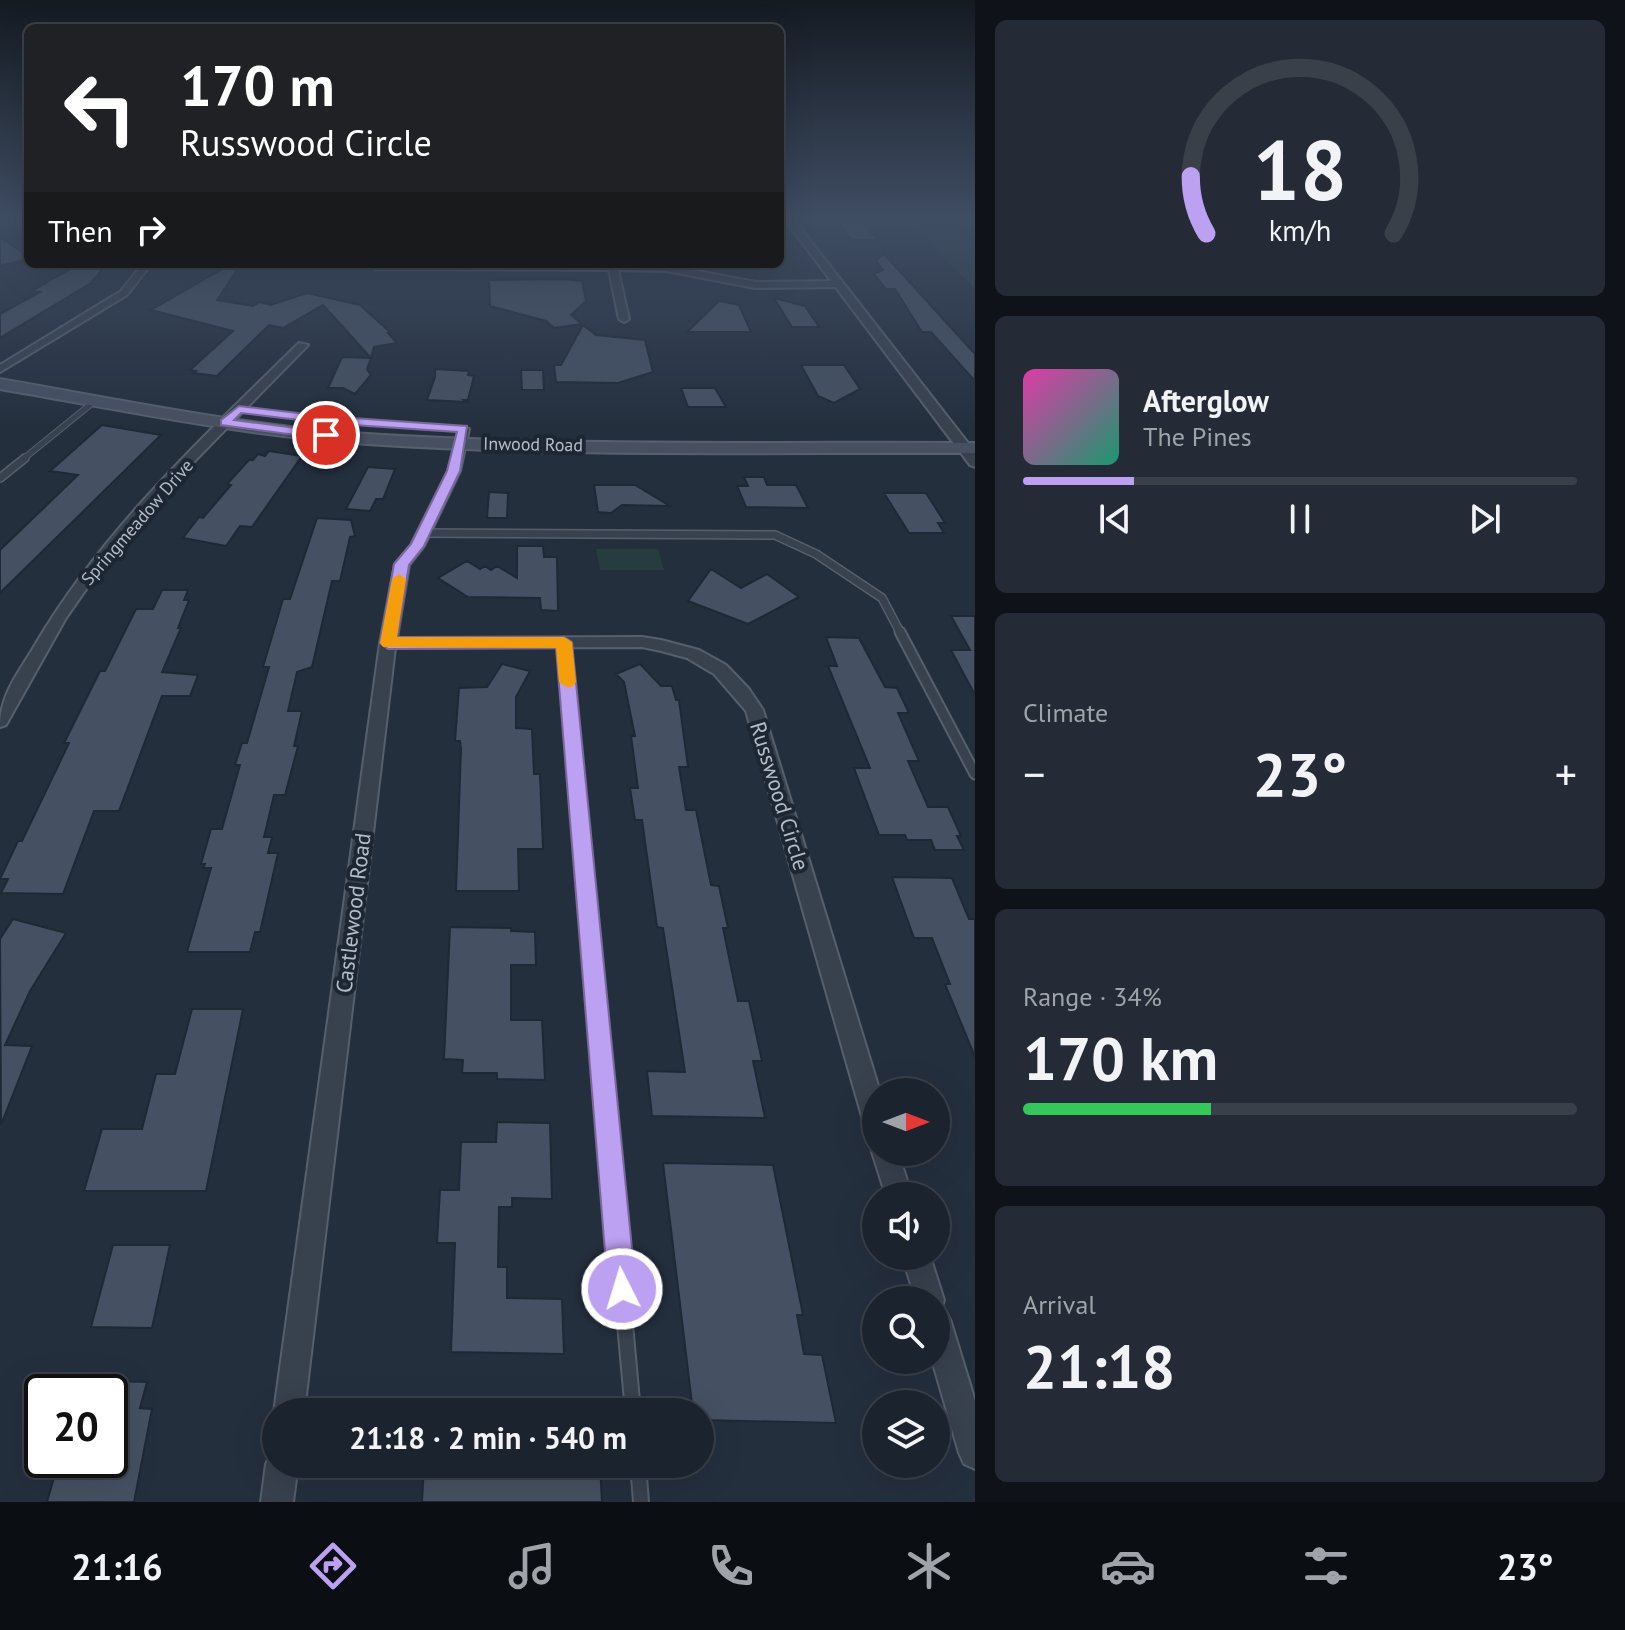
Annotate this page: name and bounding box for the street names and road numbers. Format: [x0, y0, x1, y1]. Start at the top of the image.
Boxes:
street label: Inwood Road [483, 432, 583, 456]
street label: Springmeadow Drive [76, 454, 198, 590]
street label: Russwood Circle [744, 718, 816, 874]
street label: Castlewood Road [329, 831, 377, 995]

